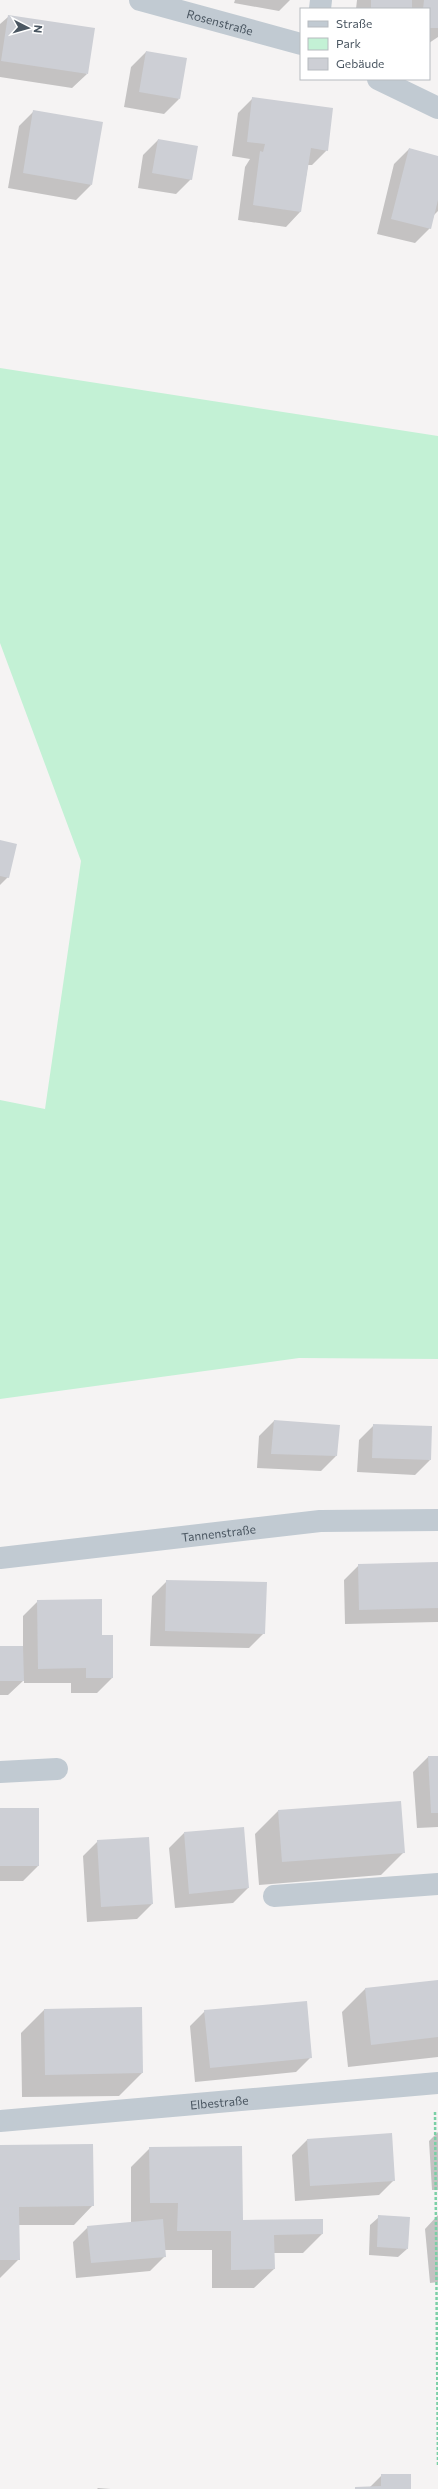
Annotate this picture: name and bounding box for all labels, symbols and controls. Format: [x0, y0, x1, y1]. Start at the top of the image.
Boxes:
street label: Rosenstraße [185, 6, 255, 38]
north arrow [8, 8, 48, 48]
legend [300, 8, 430, 80]
text: Straße [336, 16, 372, 30]
text: N [32, 24, 45, 34]
text: Park [336, 36, 362, 50]
text: Gebäude [336, 56, 384, 70]
street label: Tannenstraße [181, 1521, 257, 1544]
street label: Elbestraße [189, 2092, 249, 2111]

